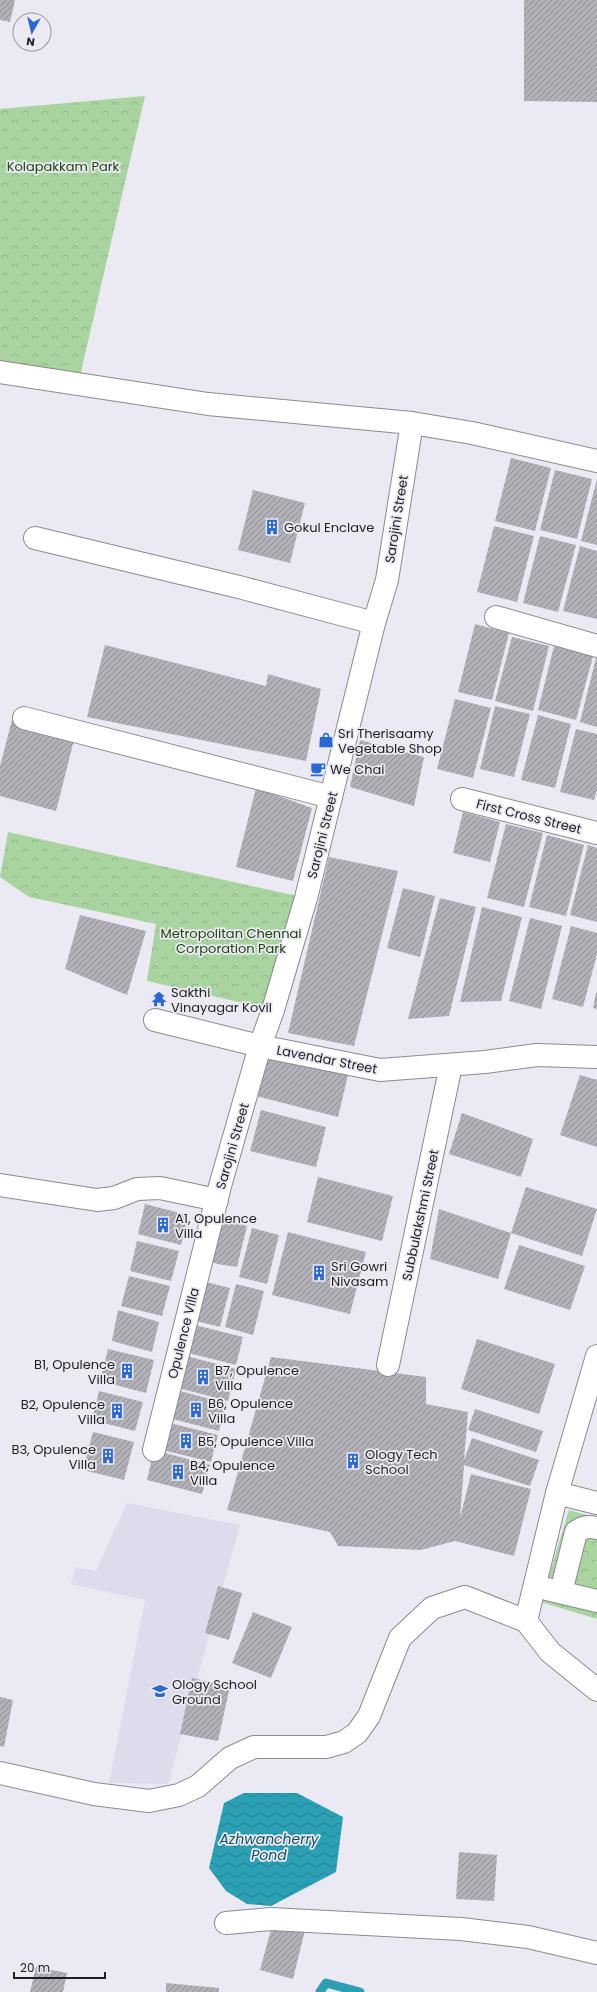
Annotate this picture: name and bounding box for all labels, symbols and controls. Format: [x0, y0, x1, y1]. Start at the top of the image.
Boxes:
north arrow [12, 12, 52, 52]
text: N [25, 33, 36, 50]
park label: Kolapakkam Park [7, 157, 120, 176]
street label: Sarojini Street [380, 473, 413, 565]
building icon: Gokul Enclave [263, 518, 281, 536]
place label: Gokul Enclave [284, 518, 374, 537]
place label: Sri Therisaamy Vegetable Shop [338, 724, 442, 758]
shop icon: Sri Therisaamy Vegetable Shop [317, 731, 335, 749]
cafe icon: We Chai [309, 760, 327, 778]
place label: We Chai [330, 760, 385, 779]
street label: Sarojini Street [302, 789, 343, 881]
street label: First Cross Street [474, 794, 584, 839]
park label: Metropolitan Chennai Corporation Park [160, 924, 302, 958]
place label: Sakthi Vinayagar Kovil [171, 983, 272, 1017]
temple icon: Sakthi Vinayagar Kovil [150, 990, 168, 1008]
street label: Lavendar Street [275, 1040, 379, 1079]
street label: Sarojini Street [211, 1100, 254, 1192]
street label: Subbulakshmi Street [397, 1147, 444, 1283]
place label: A1, Opulence Villa [175, 1209, 257, 1243]
building icon: A1, Opulence Villa [154, 1216, 172, 1234]
place label: Sri Gowri Nivasam [331, 1257, 388, 1291]
building icon: Sri Gowri Nivasam [310, 1264, 328, 1282]
street label: Opulence Villa [163, 1285, 204, 1381]
place label: B1, Opulence Villa [34, 1355, 115, 1389]
place label: B7, Opulence Villa [215, 1361, 299, 1395]
building icon: B1, Opulence Villa [118, 1362, 136, 1380]
building icon: B7, Opulence Villa [194, 1368, 212, 1386]
place label: B6, Opulence Villa [208, 1394, 293, 1428]
place label: B2, Opulence Villa [21, 1395, 105, 1429]
building icon: B6, Opulence Villa [187, 1401, 205, 1419]
building icon: B2, Opulence Villa [108, 1402, 126, 1420]
building icon: B5, Opulence Villa [177, 1432, 195, 1450]
place label: B5, Opulence Villa [198, 1432, 314, 1451]
place label: B3, Opulence Villa [11, 1440, 96, 1474]
place label: Ology Tech School [365, 1445, 438, 1479]
building icon: B3, Opulence Villa [99, 1447, 117, 1465]
building icon: Ology Tech School [344, 1452, 362, 1470]
place label: B4, Opulence Villa [190, 1456, 275, 1490]
building icon: B4, Opulence Villa [169, 1463, 187, 1481]
place label: Ology School Ground [172, 1675, 257, 1709]
school or university icon: Ology School Ground [151, 1682, 169, 1700]
water label: Azhwancherry Pond [218, 1829, 320, 1865]
scale bar [14, 1954, 105, 1980]
text: 20 m [20, 1959, 50, 1976]

